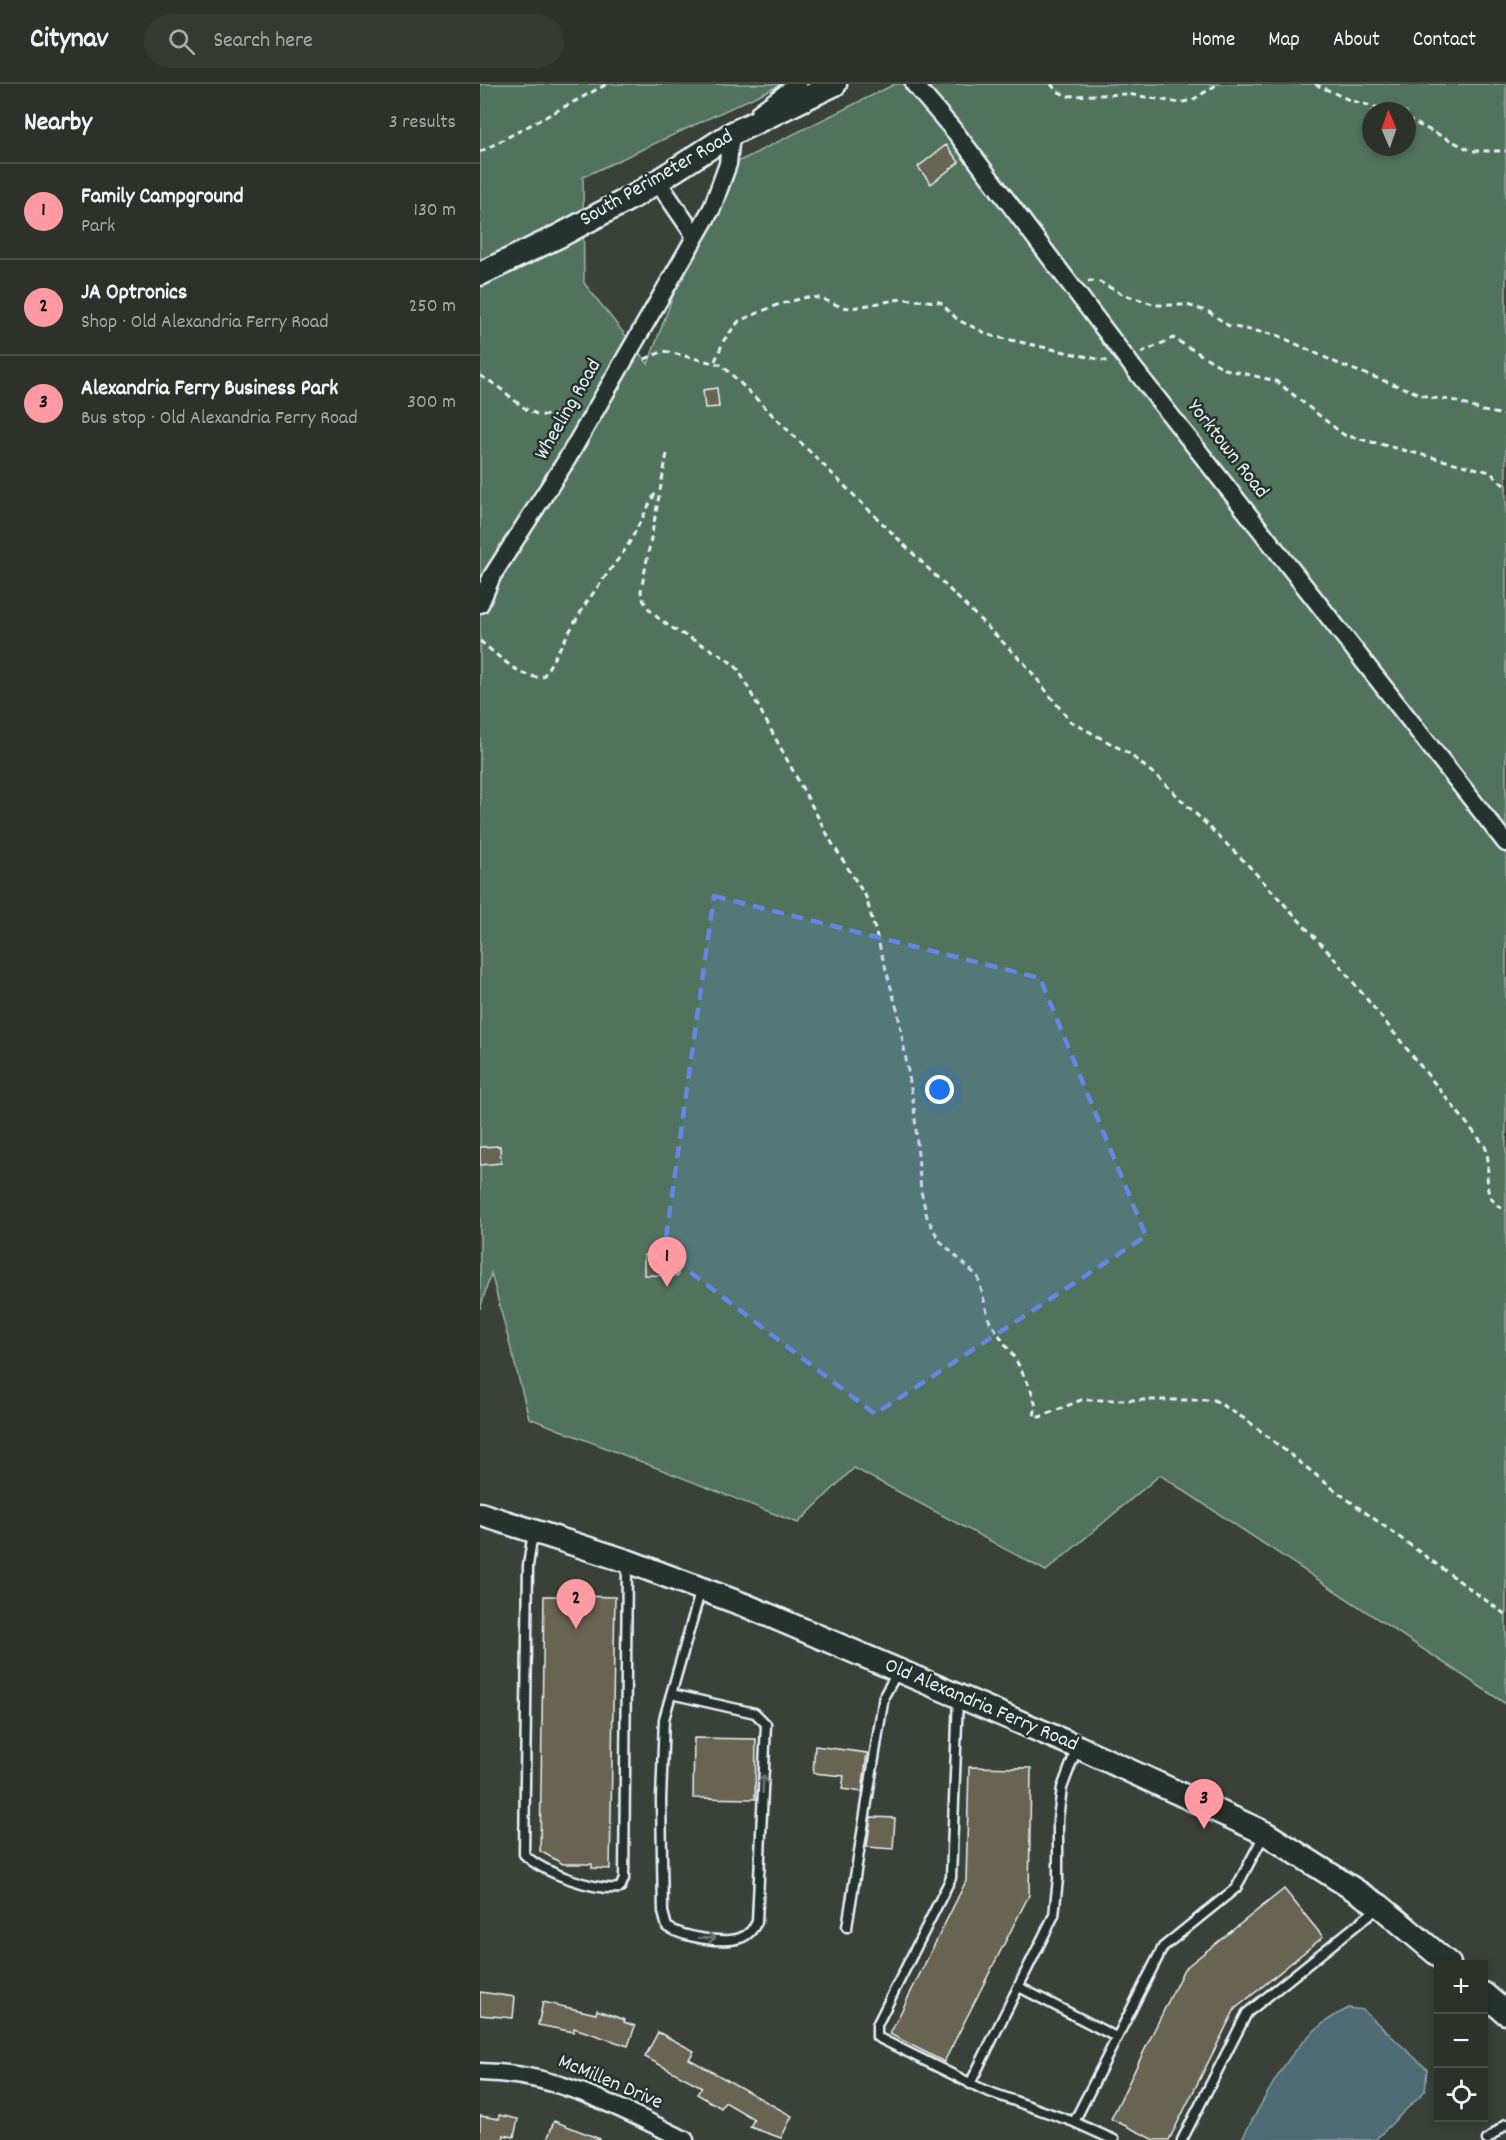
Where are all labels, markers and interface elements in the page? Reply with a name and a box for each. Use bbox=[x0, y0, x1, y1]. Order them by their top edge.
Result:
search box bbox=[144, 14, 564, 68]
text: Citynav bbox=[30, 21, 108, 61]
icon: search bbox=[165, 25, 198, 58]
text: Search here bbox=[213, 26, 313, 57]
text: Home bbox=[1191, 26, 1235, 56]
text: Map bbox=[1268, 26, 1300, 56]
text: About bbox=[1333, 26, 1380, 56]
text: Contact bbox=[1413, 26, 1476, 56]
north arrow bbox=[1362, 102, 1416, 156]
text: Nearby bbox=[24, 105, 92, 142]
text: 3 results bbox=[389, 109, 456, 137]
street label: South Perimeter Road bbox=[575, 123, 739, 235]
text: Family Campground bbox=[81, 182, 243, 213]
text: 1 bbox=[41, 197, 46, 225]
text: 130 m bbox=[414, 197, 456, 225]
text: Park bbox=[81, 213, 115, 241]
text: JA Optronics bbox=[81, 278, 187, 309]
text: 2 bbox=[39, 293, 48, 321]
text: 250 m bbox=[409, 293, 456, 321]
text: Shop · Old Alexandria Ferry Road bbox=[81, 309, 329, 337]
street label: Wheeling Road bbox=[528, 354, 610, 466]
text: Alexandria Ferry Business Park bbox=[81, 374, 338, 405]
text: 3 bbox=[39, 389, 48, 417]
text: 300 m bbox=[407, 389, 456, 417]
street label: Yorktown Road bbox=[1179, 394, 1275, 506]
text: Bus stop · Old Alexandria Ferry Road bbox=[81, 405, 358, 433]
your location bbox=[925, 1075, 954, 1104]
pin: 1 bbox=[648, 1238, 687, 1287]
pin: 2 bbox=[556, 1580, 596, 1629]
street label: Old Alexandria Ferry Road bbox=[880, 1652, 1082, 1760]
one-way arrow bbox=[758, 1774, 769, 1794]
pin: 3 bbox=[1184, 1780, 1224, 1829]
one-way arrow bbox=[697, 1932, 717, 1944]
map controls bbox=[1434, 1960, 1488, 2122]
button: + bbox=[1434, 1960, 1488, 2014]
button: − bbox=[1434, 2014, 1488, 2068]
street label: McMillen Drive bbox=[553, 2047, 667, 2119]
button: locate bbox=[1434, 2068, 1488, 2122]

